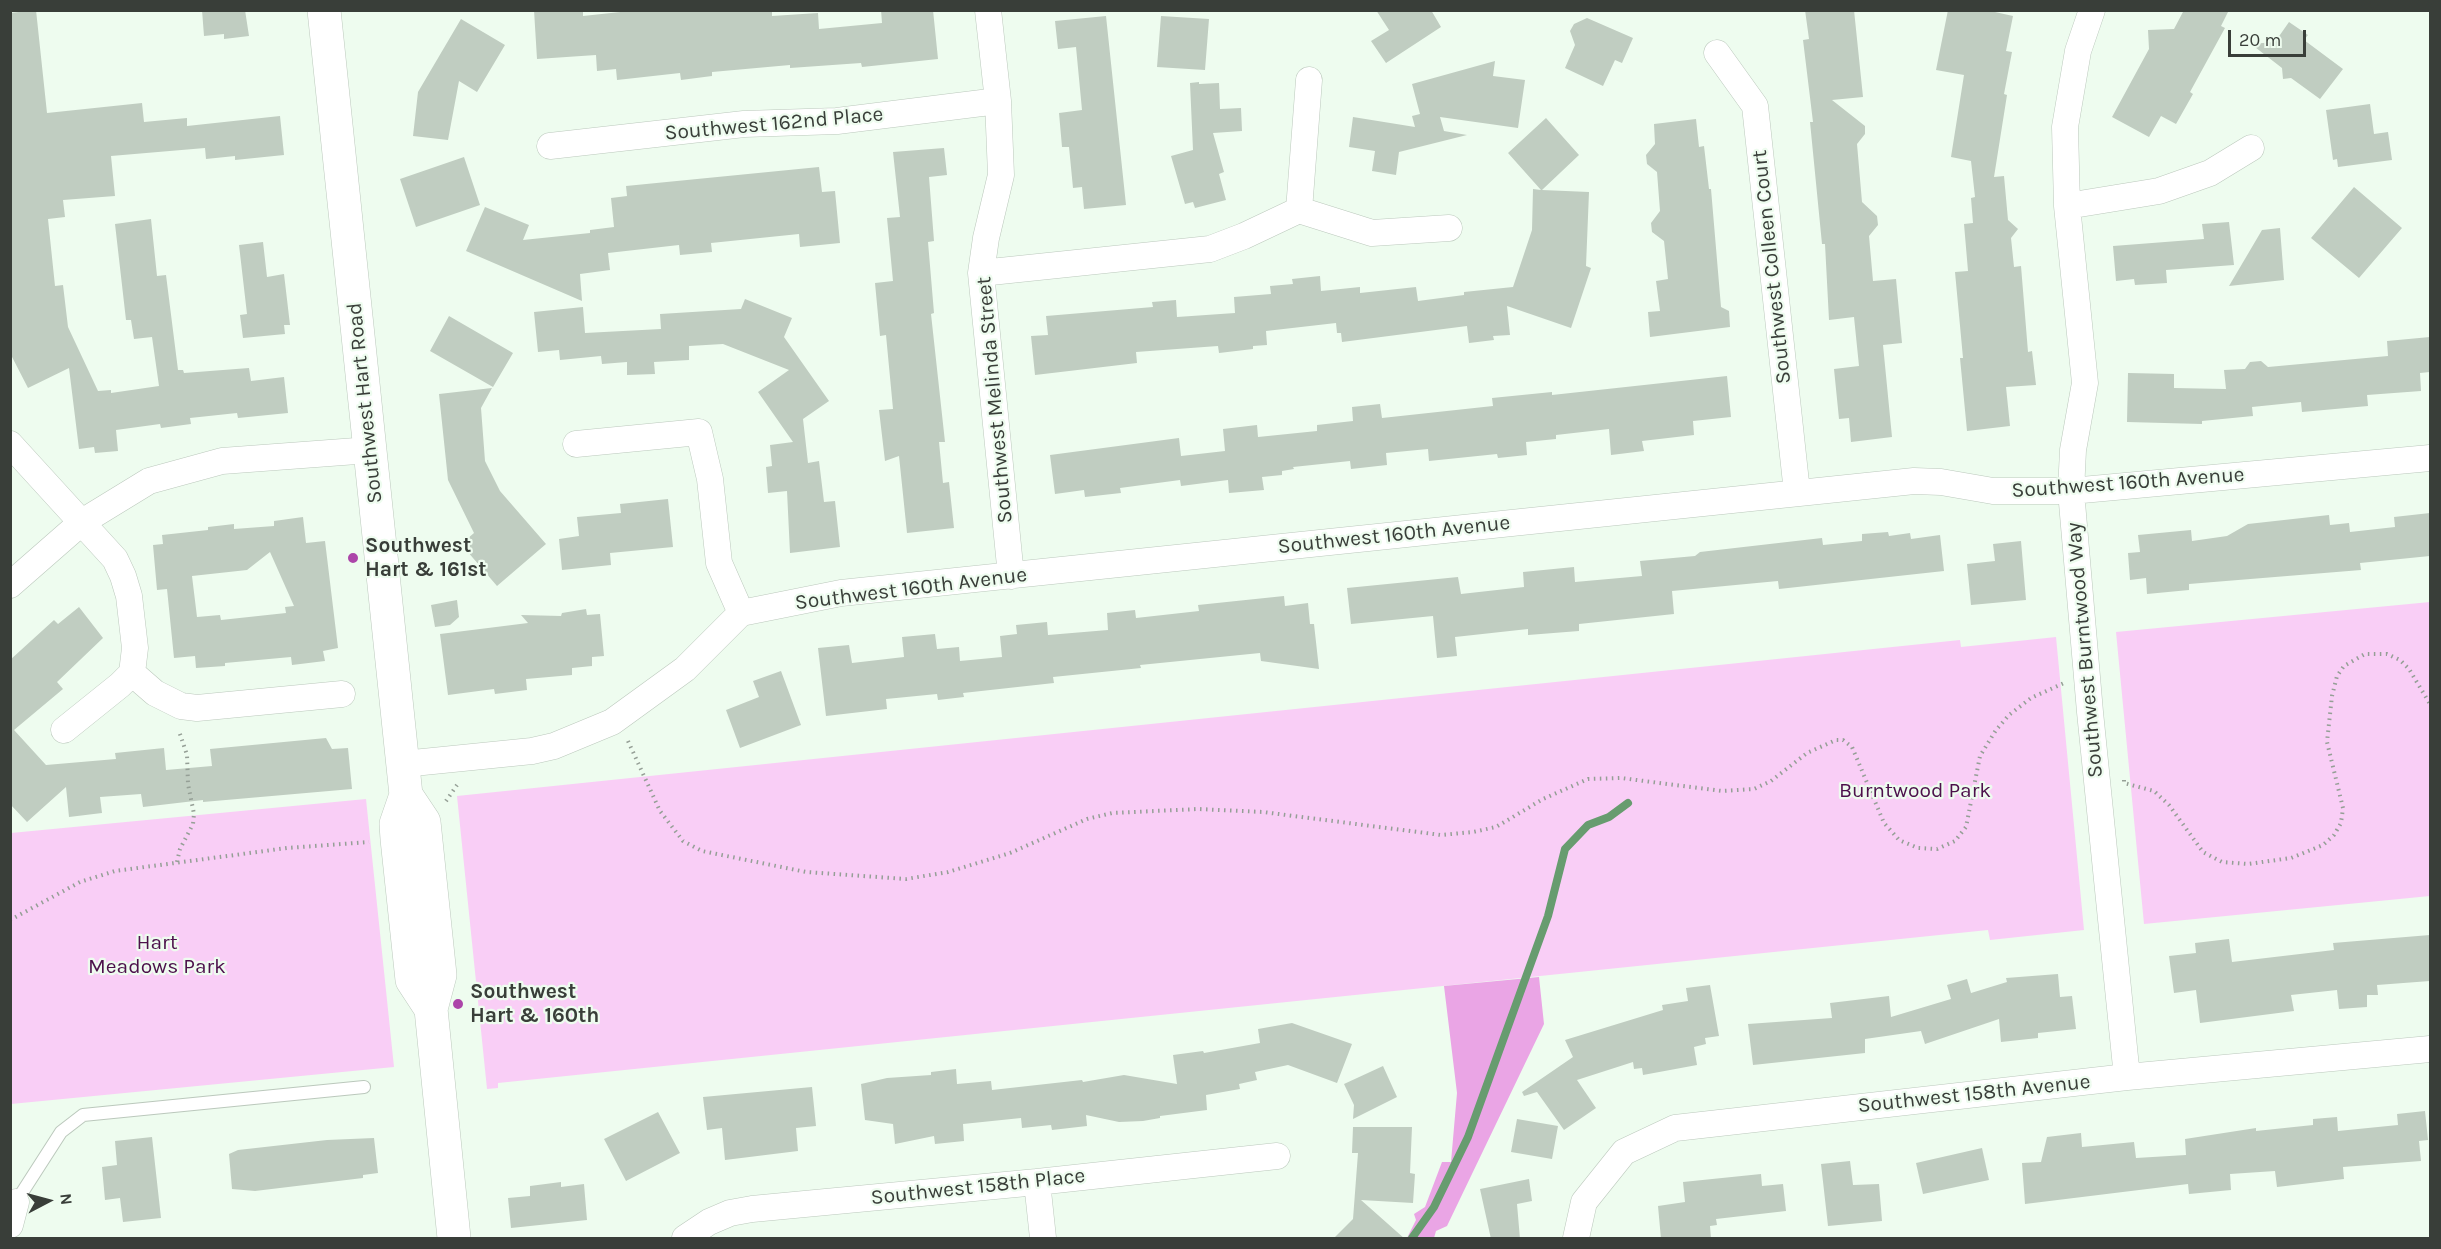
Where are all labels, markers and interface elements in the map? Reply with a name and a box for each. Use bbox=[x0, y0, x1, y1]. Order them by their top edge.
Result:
scale bar bbox=[2231, 18, 2309, 56]
text: 20 m bbox=[2239, 29, 2281, 51]
street label: Southwest 162nd Place bbox=[664, 102, 884, 146]
street label: Southwest Colleen Court bbox=[1747, 149, 1797, 385]
street label: Southwest Melinda Street bbox=[972, 276, 1018, 524]
street label: Southwest Hart Road bbox=[342, 301, 388, 505]
street label: Southwest 160th Avenue bbox=[2011, 462, 2245, 504]
street label: Southwest 160th Avenue bbox=[1277, 510, 1511, 560]
street label: Southwest Burntwood Way bbox=[2061, 521, 2109, 779]
place label: Southwest Hart & 161st bbox=[365, 533, 487, 583]
marker: Southwest Hart & 161st bbox=[346, 551, 360, 565]
street label: Southwest 160th Avenue bbox=[794, 562, 1028, 616]
park label: Burntwood Park bbox=[1839, 778, 1991, 804]
park label: Hart Meadows Park bbox=[88, 930, 226, 980]
place label: Southwest Hart & 160th bbox=[470, 979, 599, 1029]
marker: Southwest Hart & 160th bbox=[451, 997, 465, 1011]
street label: Southwest 158th Avenue bbox=[1856, 1069, 2092, 1119]
street label: Southwest 158th Place bbox=[870, 1163, 1086, 1211]
north arrow bbox=[18, 1171, 78, 1231]
text: N bbox=[56, 1192, 76, 1206]

